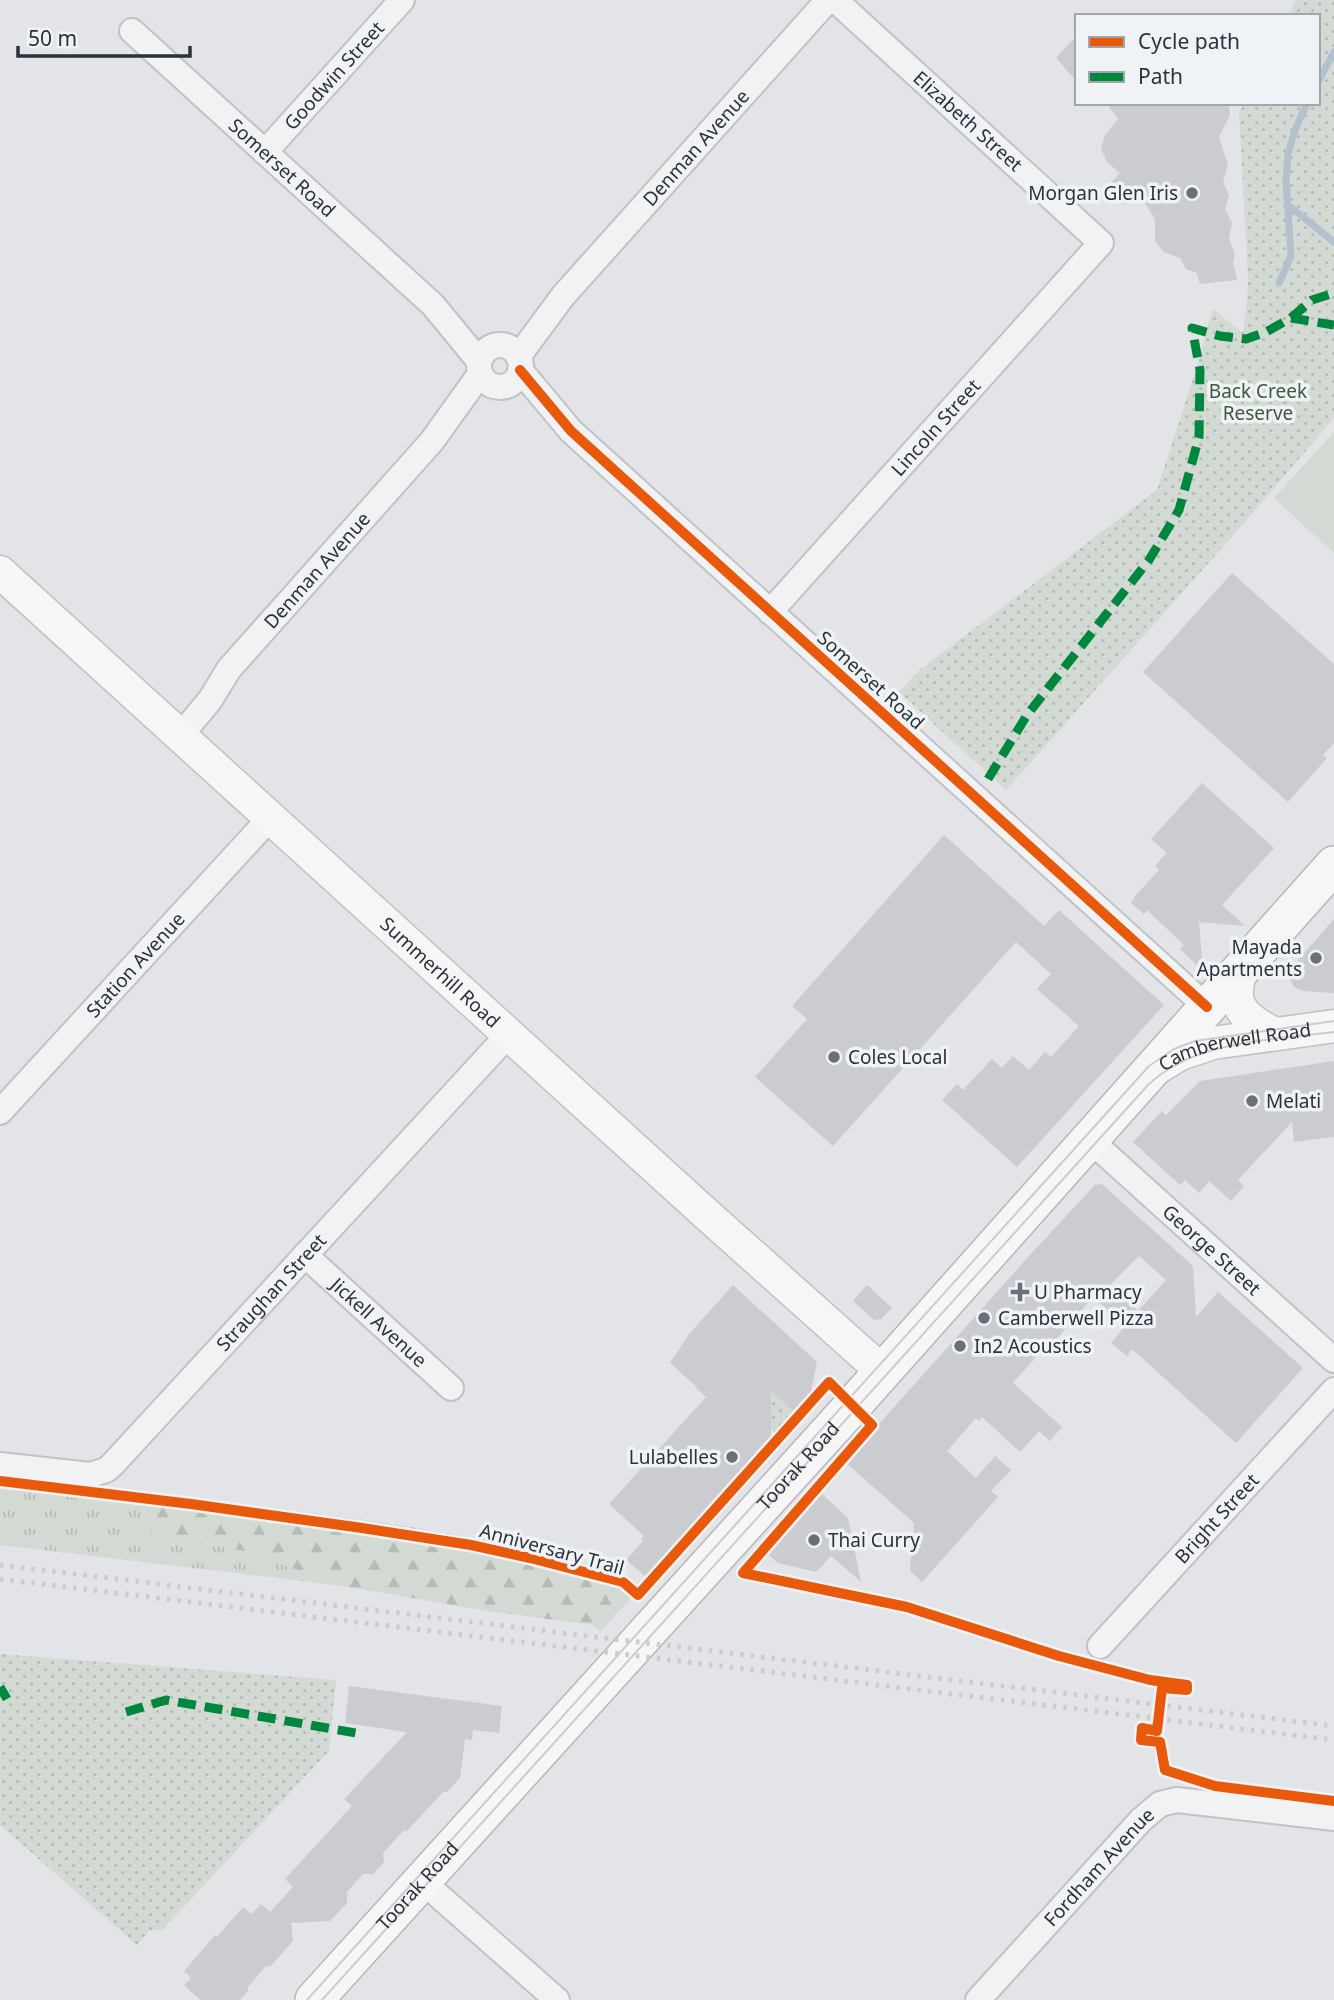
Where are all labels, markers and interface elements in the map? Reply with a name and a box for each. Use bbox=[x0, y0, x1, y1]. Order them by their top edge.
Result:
scale bar bbox=[18, 14, 189, 58]
legend bbox=[1075, 14, 1320, 105]
street label: Goodwin Street bbox=[278, 15, 390, 136]
text: 50 m bbox=[28, 24, 77, 52]
text: Cycle path bbox=[1138, 27, 1240, 55]
text: Path bbox=[1138, 62, 1183, 90]
street label: Elizabeth Street bbox=[908, 65, 1028, 177]
street label: Denman Avenue bbox=[637, 84, 755, 211]
street label: Somerset Road bbox=[223, 112, 341, 223]
place label: Morgan Glen Iris bbox=[1028, 180, 1178, 206]
marker: Morgan Glen Iris bbox=[1184, 185, 1200, 201]
street label: Lincoln Street bbox=[885, 373, 986, 481]
park label: Back Creek Reserve bbox=[1209, 378, 1307, 426]
street label: Denman Avenue bbox=[258, 506, 376, 634]
street label: Somerset Road bbox=[812, 625, 930, 735]
street label: Station Avenue bbox=[80, 906, 190, 1023]
street label: Summerhill Road bbox=[375, 911, 506, 1033]
place label: Mayada Apartments bbox=[1197, 934, 1302, 982]
marker: Mayada Apartments bbox=[1308, 950, 1324, 966]
street label: Camberwell Road bbox=[1153, 1016, 1313, 1077]
place label: Coles Local bbox=[848, 1044, 947, 1070]
marker: Coles Local bbox=[826, 1049, 842, 1065]
place label: Melati bbox=[1266, 1088, 1321, 1114]
marker: Melati bbox=[1244, 1093, 1260, 1109]
street label: George Street bbox=[1157, 1199, 1267, 1301]
street label: Straughan Street bbox=[210, 1228, 332, 1357]
street label: Jickell Avenue bbox=[324, 1270, 433, 1373]
place label: U Pharmacy bbox=[1034, 1279, 1142, 1305]
marker: U Pharmacy bbox=[1012, 1284, 1028, 1300]
place label: Camberwell Pizza bbox=[998, 1305, 1154, 1331]
marker: Camberwell Pizza bbox=[976, 1310, 992, 1326]
place label: In2 Acoustics bbox=[974, 1333, 1092, 1359]
marker: In2 Acoustics bbox=[952, 1338, 968, 1354]
street label: Toorak Road bbox=[751, 1416, 845, 1516]
place label: Lulabelles bbox=[629, 1444, 718, 1470]
marker: Lulabelles bbox=[724, 1449, 740, 1465]
street label: Bright Street bbox=[1169, 1468, 1265, 1569]
street label: Anniversary Trail bbox=[477, 1517, 627, 1581]
place label: Thai Curry bbox=[828, 1527, 920, 1553]
marker: Thai Curry bbox=[806, 1532, 822, 1548]
street label: Fordham Avenue bbox=[1038, 1801, 1160, 1932]
street label: Toorak Road bbox=[370, 1836, 464, 1936]

